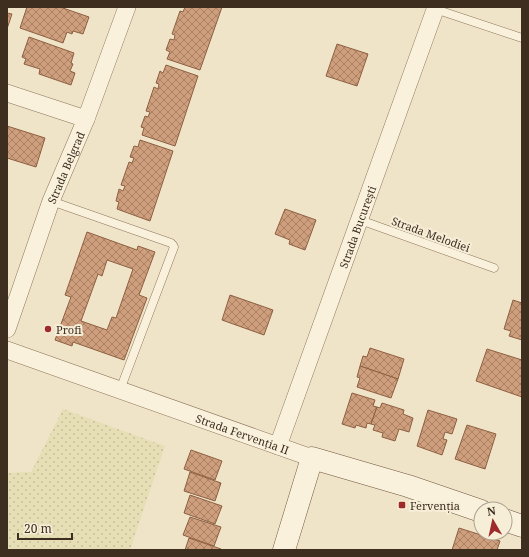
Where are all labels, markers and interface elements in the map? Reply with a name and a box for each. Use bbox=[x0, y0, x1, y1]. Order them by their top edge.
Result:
street label: Strada Belgrad bbox=[43, 129, 88, 206]
street label: Strada București bbox=[335, 183, 379, 270]
street label: Strada Melodiei bbox=[390, 213, 473, 255]
place label: Profi bbox=[56, 322, 82, 337]
marker: Profi bbox=[43, 324, 53, 334]
street label: Strada Fervenția II bbox=[194, 410, 291, 457]
place label: Fervenția bbox=[410, 498, 460, 513]
marker: Fervenția bbox=[397, 500, 407, 510]
north arrow bbox=[473, 501, 513, 541]
text: N bbox=[486, 502, 497, 519]
scale bar bbox=[18, 515, 72, 541]
text: 20 m bbox=[24, 520, 52, 537]

